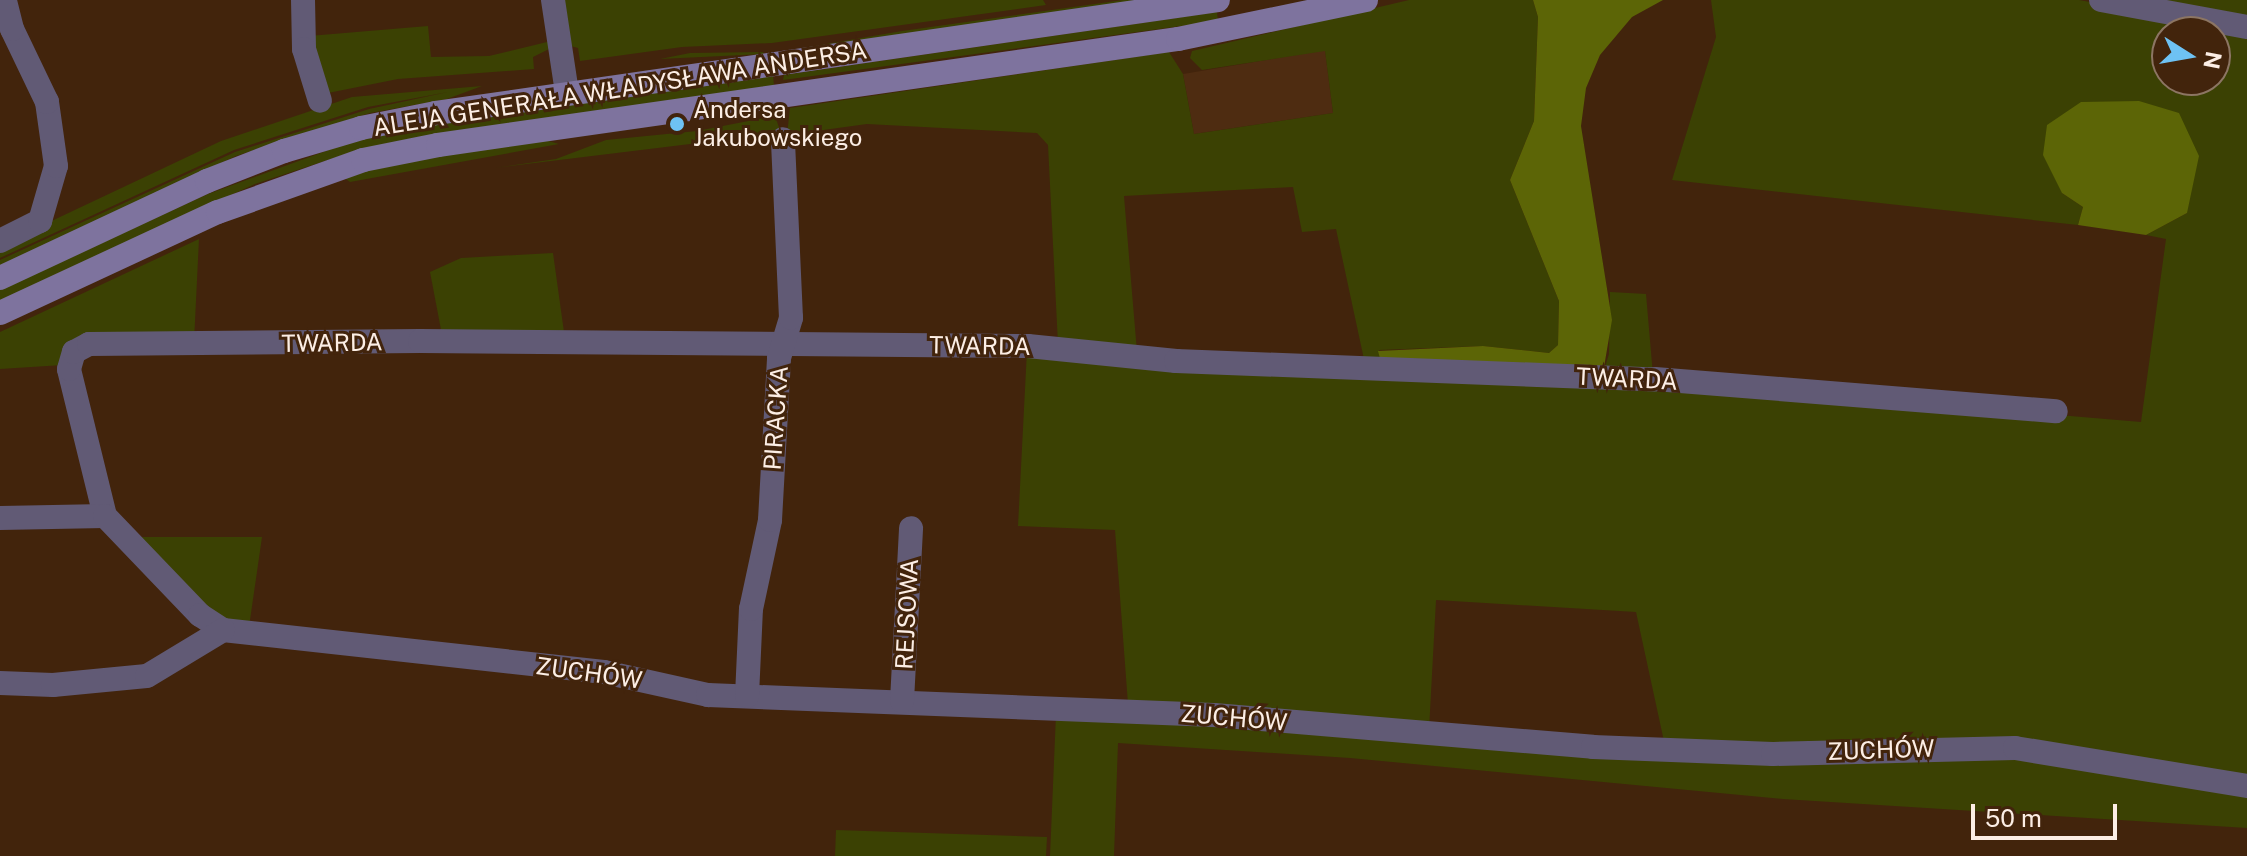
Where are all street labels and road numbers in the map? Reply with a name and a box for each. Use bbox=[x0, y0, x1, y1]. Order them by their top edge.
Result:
street label: ALEJA GENERAŁA WŁADYSŁAWA ANDERSA bbox=[371, 36, 869, 142]
street label: TWARDA bbox=[281, 328, 383, 358]
street label: TWARDA bbox=[929, 331, 1031, 361]
street label: TWARDA bbox=[1576, 362, 1678, 396]
street label: PIRACKA bbox=[758, 365, 794, 471]
street label: REJSOWA bbox=[890, 558, 924, 670]
street label: ZUCHÓW bbox=[534, 651, 644, 695]
street label: ZUCHÓW bbox=[1179, 699, 1289, 737]
street label: ZUCHÓW bbox=[1827, 734, 1935, 766]

